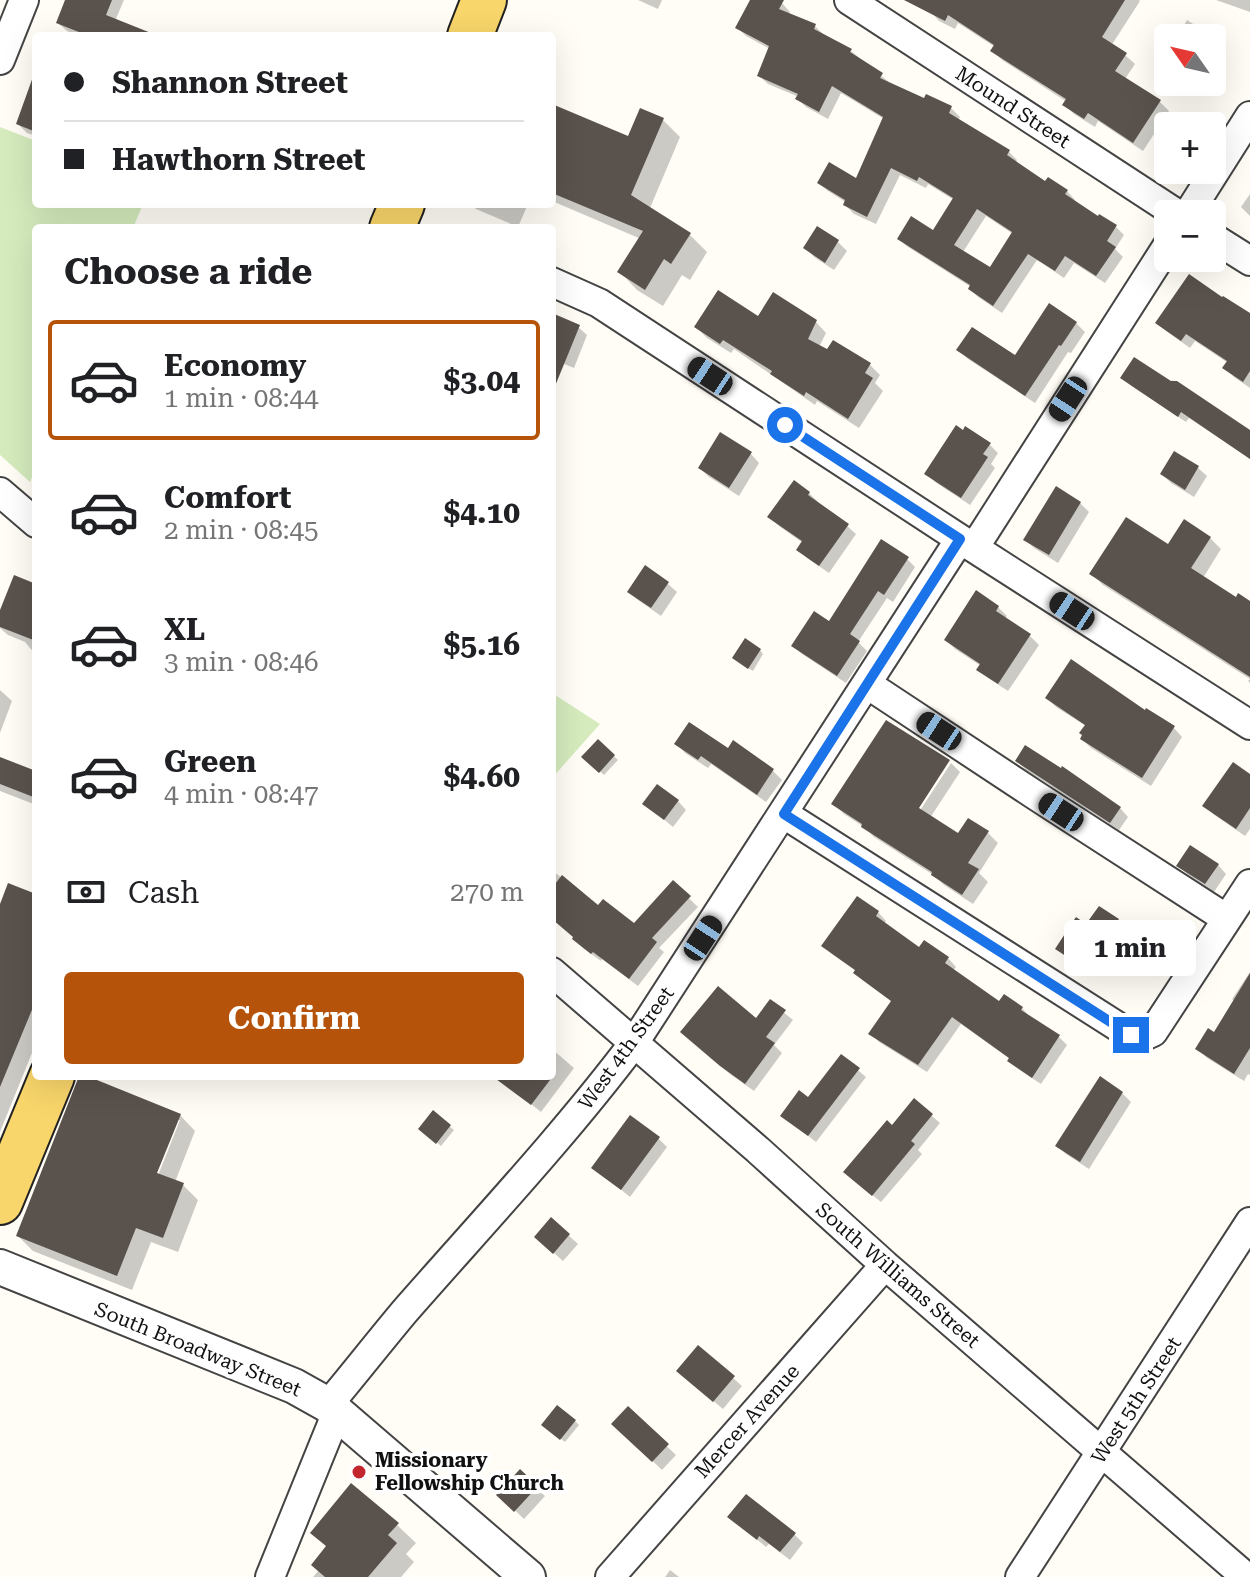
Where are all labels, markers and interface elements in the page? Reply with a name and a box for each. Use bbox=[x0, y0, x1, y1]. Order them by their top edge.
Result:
north arrow bbox=[1154, 24, 1226, 96]
map controls bbox=[1154, 24, 1226, 272]
street label: Mound Street bbox=[951, 61, 1075, 153]
text: Shannon Street bbox=[112, 65, 348, 100]
button: + bbox=[1154, 112, 1226, 184]
text: Hawthorn Street bbox=[112, 142, 366, 177]
button: − bbox=[1154, 200, 1226, 272]
text: Choose a ride bbox=[64, 251, 312, 293]
icon: car bbox=[68, 344, 140, 416]
text: Economy bbox=[164, 348, 306, 383]
car bbox=[683, 353, 737, 399]
text: $3.04 bbox=[443, 363, 520, 398]
car bbox=[1045, 372, 1091, 426]
text: 1 min · 08:44 bbox=[164, 383, 319, 413]
route start bbox=[767, 407, 803, 443]
icon: car bbox=[68, 476, 140, 548]
text: Comfort bbox=[164, 480, 291, 515]
text: $4.10 bbox=[443, 495, 520, 530]
text: 2 min · 08:45 bbox=[164, 515, 319, 545]
car bbox=[1045, 588, 1099, 634]
icon: car bbox=[68, 608, 140, 680]
text: XL bbox=[164, 612, 205, 647]
text: $5.16 bbox=[443, 627, 520, 662]
text: 3 min · 08:46 bbox=[164, 647, 319, 677]
car bbox=[912, 708, 966, 754]
icon: car bbox=[68, 740, 140, 812]
text: Green bbox=[164, 744, 256, 779]
text: $4.60 bbox=[443, 759, 520, 794]
text: 4 min · 08:47 bbox=[164, 779, 319, 809]
car bbox=[1034, 789, 1088, 835]
icon: cash bbox=[64, 870, 108, 914]
text: Cash bbox=[128, 875, 199, 910]
text: 270 m bbox=[450, 877, 524, 907]
car bbox=[680, 911, 726, 965]
callout: 1 min bbox=[1065, 919, 1197, 975]
text: 1 min bbox=[1094, 933, 1166, 963]
button: Confirm bbox=[64, 972, 524, 1064]
street label: West 4th Street bbox=[573, 981, 679, 1114]
route end bbox=[1113, 1017, 1149, 1053]
street label: South Williams Street bbox=[811, 1197, 985, 1353]
street label: South Broadway Street bbox=[91, 1297, 305, 1402]
street label: West 5th Street bbox=[1086, 1332, 1186, 1468]
street label: Mercer Avenue bbox=[690, 1359, 804, 1483]
place label: Missionary Fellowship Church bbox=[375, 1448, 565, 1495]
marker: Missionary Fellowship Church bbox=[350, 1463, 368, 1481]

